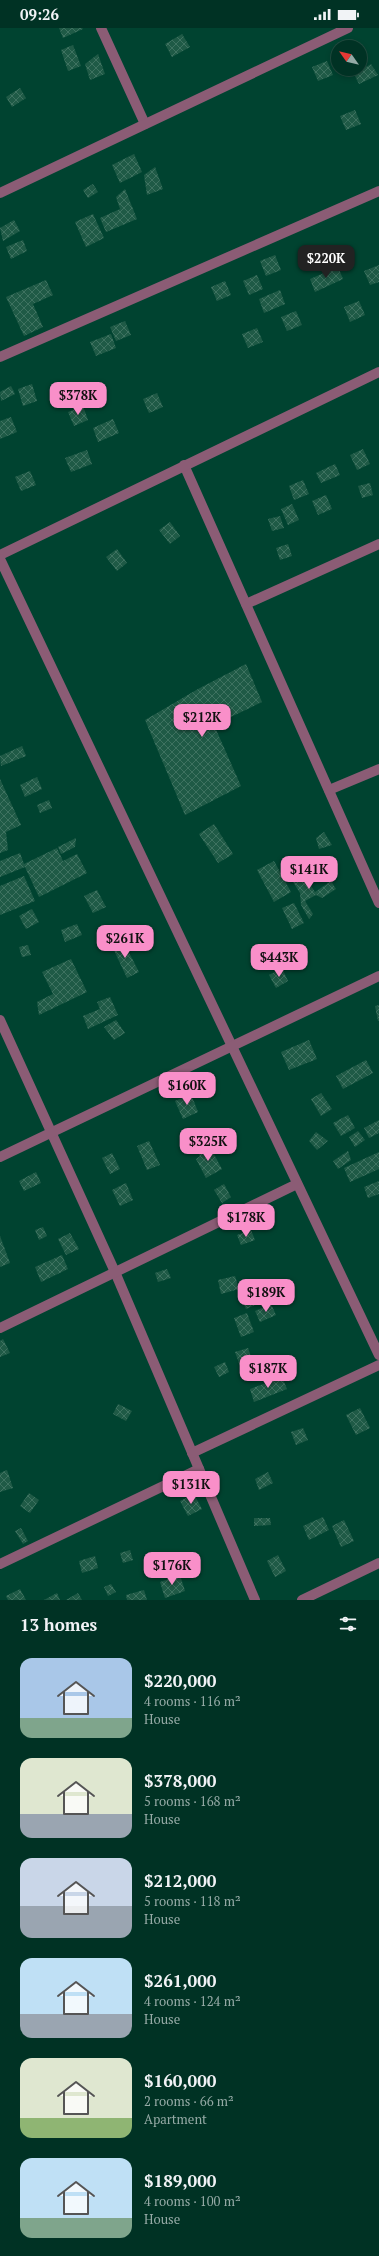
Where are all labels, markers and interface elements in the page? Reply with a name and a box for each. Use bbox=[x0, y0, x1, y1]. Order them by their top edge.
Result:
text: 09:26 bbox=[20, 4, 59, 24]
north arrow bbox=[331, 40, 367, 76]
map controls bbox=[331, 40, 367, 76]
pin: $220K bbox=[298, 245, 354, 279]
text: $220K bbox=[307, 249, 345, 267]
pin: $378K bbox=[50, 382, 106, 416]
text: $378K bbox=[59, 386, 97, 404]
pin: $212K bbox=[174, 704, 230, 738]
text: $212K bbox=[183, 708, 221, 726]
pin: $141K bbox=[281, 856, 337, 890]
text: $141K bbox=[290, 860, 328, 878]
pin: $261K bbox=[97, 925, 153, 959]
text: $261K bbox=[106, 929, 144, 947]
pin: $443K bbox=[251, 944, 307, 978]
text: $443K bbox=[260, 948, 298, 966]
pin: $160K bbox=[159, 1072, 215, 1106]
text: $160K bbox=[168, 1076, 206, 1094]
pin: $325K bbox=[180, 1128, 236, 1162]
text: $325K bbox=[189, 1132, 227, 1150]
pin: $178K bbox=[218, 1204, 274, 1238]
text: $178K bbox=[227, 1208, 265, 1226]
pin: $189K bbox=[238, 1279, 294, 1313]
text: $189K bbox=[247, 1283, 285, 1301]
pin: $187K bbox=[240, 1355, 296, 1389]
text: $187K bbox=[249, 1359, 287, 1377]
pin: $131K bbox=[163, 1471, 219, 1505]
text: $131K bbox=[172, 1475, 210, 1493]
pin: $176K bbox=[144, 1552, 200, 1586]
text: $176K bbox=[153, 1556, 191, 1574]
text: 13 homes bbox=[20, 1613, 97, 1636]
icon: filters bbox=[337, 1613, 359, 1635]
text: $220,000 bbox=[144, 1669, 216, 1692]
icon: home bbox=[52, 1674, 100, 1722]
text: 4 rooms · 116 m² bbox=[144, 1692, 241, 1710]
text: House bbox=[144, 1710, 180, 1728]
text: $378,000 bbox=[144, 1769, 216, 1792]
icon: home bbox=[52, 1774, 100, 1822]
text: 5 rooms · 168 m² bbox=[144, 1792, 241, 1810]
text: House bbox=[144, 1810, 180, 1828]
text: $212,000 bbox=[144, 1869, 216, 1892]
icon: home bbox=[52, 1874, 100, 1922]
text: 5 rooms · 118 m² bbox=[144, 1892, 241, 1910]
text: House bbox=[144, 1910, 180, 1928]
text: $261,000 bbox=[144, 1969, 216, 1992]
icon: home bbox=[52, 1974, 100, 2022]
text: 4 rooms · 124 m² bbox=[144, 1992, 241, 2010]
text: House bbox=[144, 2010, 180, 2028]
text: $160,000 bbox=[144, 2069, 216, 2092]
icon: home bbox=[52, 2074, 100, 2122]
text: 2 rooms · 66 m² bbox=[144, 2092, 234, 2110]
text: Apartment bbox=[144, 2110, 207, 2128]
text: $189,000 bbox=[144, 2169, 216, 2192]
icon: home bbox=[52, 2174, 100, 2222]
text: 4 rooms · 100 m² bbox=[144, 2192, 241, 2210]
text: House bbox=[144, 2210, 180, 2228]

